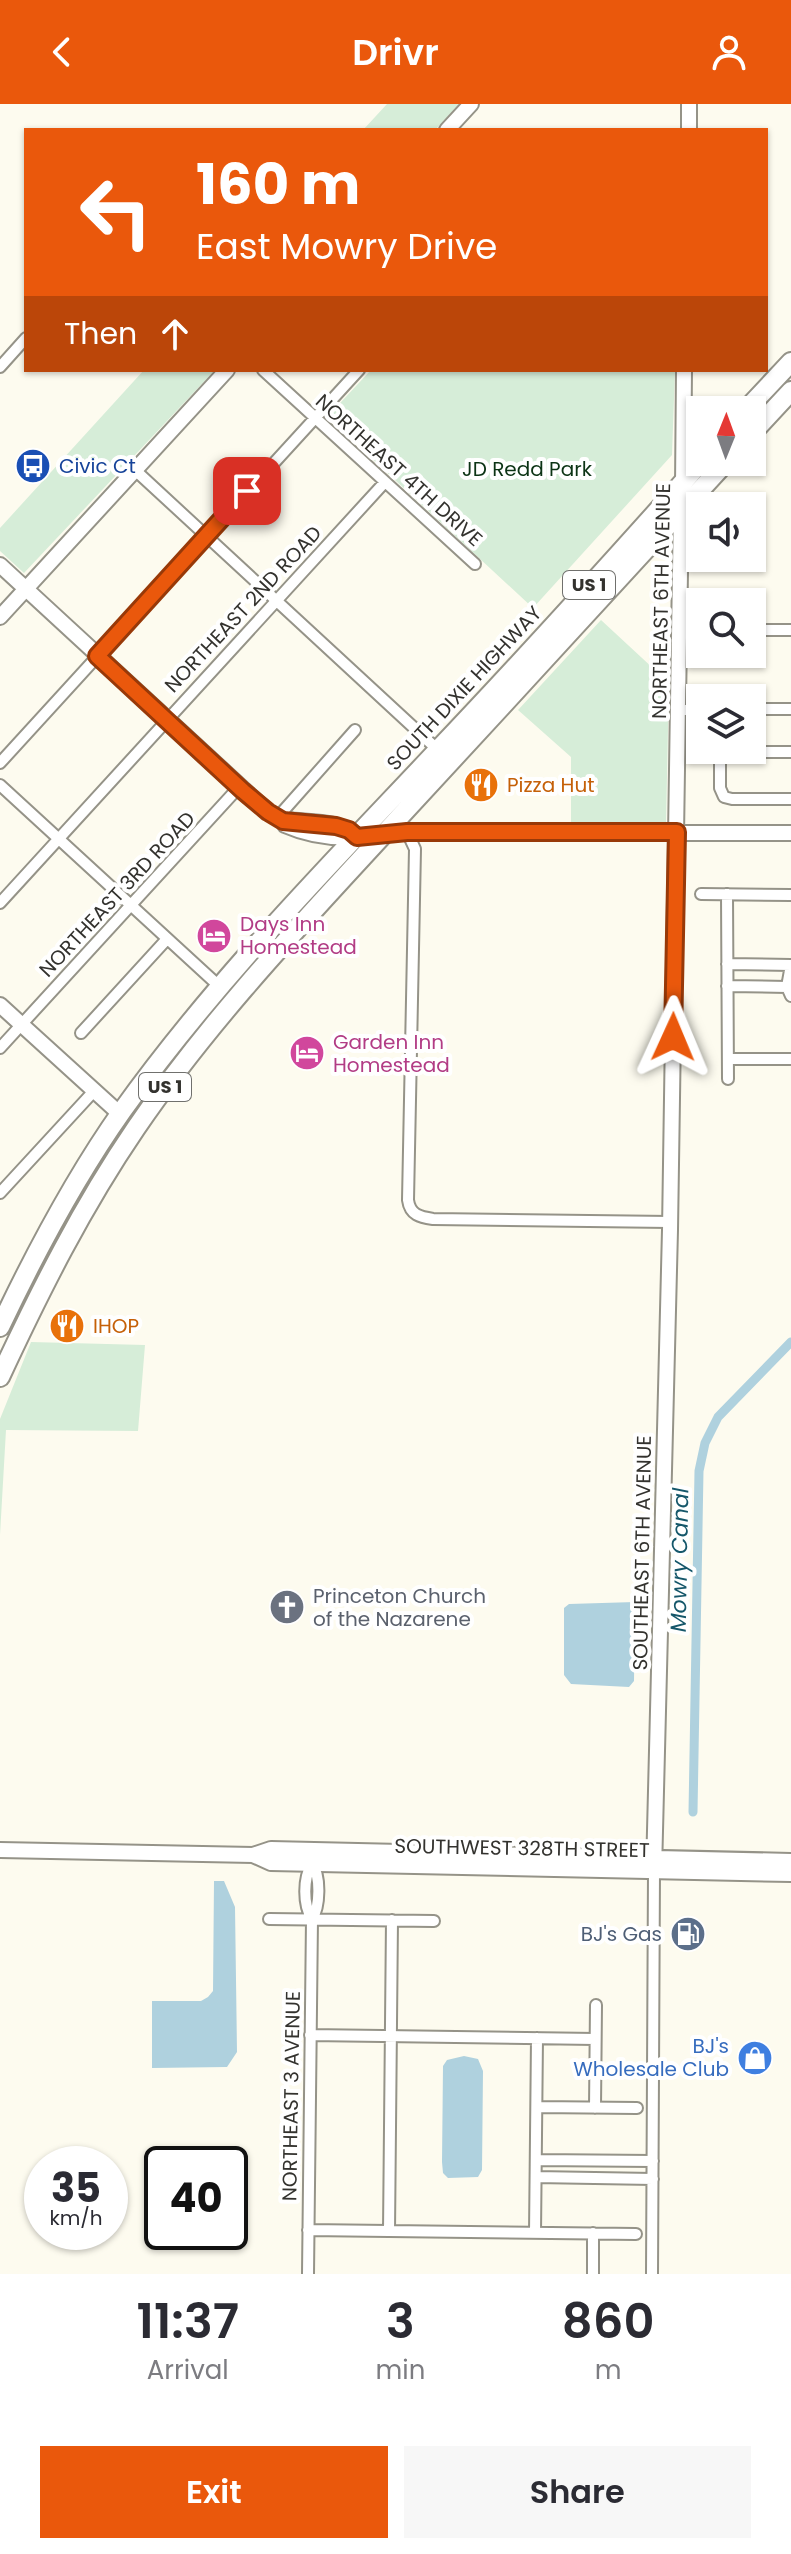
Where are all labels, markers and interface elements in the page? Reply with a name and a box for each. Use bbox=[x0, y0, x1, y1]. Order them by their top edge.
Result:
text: Drivr bbox=[352, 27, 439, 78]
icon: back bbox=[40, 30, 84, 74]
icon: person bbox=[707, 30, 751, 74]
text: 160 m bbox=[196, 145, 360, 224]
icon: left bbox=[64, 160, 168, 264]
text: East Mowry Drive bbox=[196, 221, 497, 272]
text: Then bbox=[64, 312, 137, 355]
icon: ahead bbox=[153, 312, 197, 356]
street label: NORTHEAST 4TH DRIVE bbox=[309, 387, 489, 553]
north arrow bbox=[686, 396, 766, 476]
map controls bbox=[686, 396, 766, 764]
bus stop icon: Civic Ct bbox=[14, 447, 52, 485]
place label: Civic Ct bbox=[59, 452, 136, 480]
park label: JD Redd Park bbox=[462, 455, 593, 483]
pin bbox=[213, 457, 281, 525]
icon: arrive bbox=[225, 469, 269, 513]
street label: NORTHEAST 6TH AVENUE bbox=[645, 483, 677, 719]
button: sound bbox=[686, 492, 766, 572]
street label: NORTHEAST 2ND ROAD bbox=[158, 519, 328, 699]
road number: US 1 bbox=[563, 571, 615, 599]
button: search bbox=[686, 588, 766, 668]
street label: SOUTH DIXIE HIGHWAY bbox=[380, 599, 548, 776]
button: layers bbox=[686, 684, 766, 764]
restaurant icon: Pizza Hut bbox=[462, 766, 500, 804]
place label: Pizza Hut bbox=[507, 771, 594, 799]
street label: NORTHEAST 3RD ROAD bbox=[33, 805, 201, 983]
place label: Days Inn Homestead bbox=[240, 910, 357, 961]
hotel icon: Days Inn Homestead bbox=[195, 917, 233, 955]
position arrow bbox=[631, 995, 715, 1079]
place label: Garden Inn Homestead bbox=[333, 1028, 450, 1079]
hotel icon: Garden Inn Homestead bbox=[288, 1034, 326, 1072]
road number: US 1 bbox=[139, 1073, 191, 1101]
restaurant icon: IHOP bbox=[48, 1307, 86, 1345]
place label: IHOP bbox=[93, 1312, 139, 1340]
street label: SOUTHEAST 6TH AVENUE bbox=[626, 1435, 658, 1671]
water label: Mowry Canal bbox=[663, 1487, 696, 1632]
place label: Princeton Church of the Nazarene bbox=[313, 1582, 486, 1633]
church icon: Princeton Church of the Nazarene bbox=[268, 1588, 306, 1626]
street label: SOUTHWEST 328TH STREET bbox=[394, 1832, 650, 1864]
fuel station icon: BJ's Gas bbox=[669, 1915, 707, 1953]
place label: BJ's Gas bbox=[581, 1920, 662, 1948]
street label: NORTHEAST 3 AVENUE bbox=[275, 1991, 307, 2201]
place label: BJ's Wholesale Club bbox=[573, 2032, 729, 2083]
shop icon: BJ's Wholesale Club bbox=[736, 2039, 774, 2077]
speed limit sign: 40 bbox=[144, 2146, 248, 2250]
text: 35 bbox=[51, 2160, 101, 2216]
text: km/h bbox=[49, 2204, 103, 2232]
text: 11:37 bbox=[137, 2288, 239, 2355]
text: 3 bbox=[386, 2288, 415, 2355]
text: 860 bbox=[562, 2288, 654, 2355]
text: Arrival bbox=[147, 2352, 229, 2388]
text: min bbox=[376, 2352, 425, 2388]
text: m bbox=[595, 2352, 622, 2388]
button: Exit bbox=[40, 2446, 388, 2538]
button: Share bbox=[404, 2446, 751, 2538]

